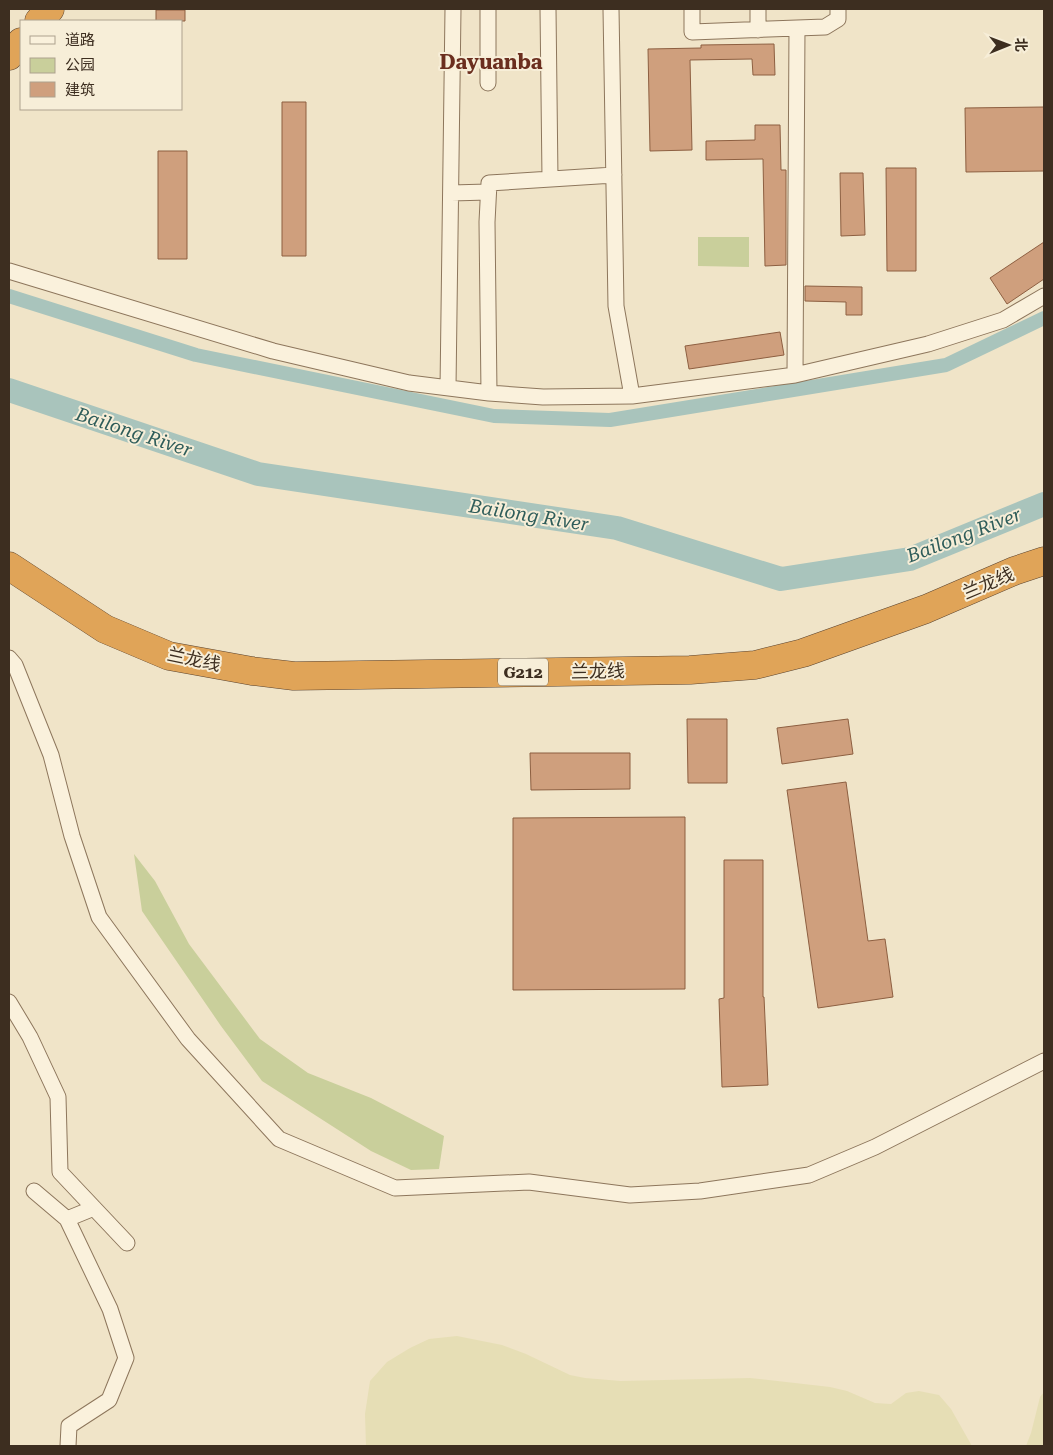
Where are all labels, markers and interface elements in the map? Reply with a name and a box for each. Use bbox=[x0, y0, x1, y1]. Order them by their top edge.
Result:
legend bbox=[20, 20, 182, 110]
north arrow bbox=[983, 20, 1033, 70]
text: 道路 bbox=[65, 31, 95, 49]
text: 北 bbox=[1013, 38, 1029, 52]
district label: Dayuanba bbox=[440, 50, 543, 74]
text: 公园 bbox=[65, 56, 95, 74]
text: 建筑 bbox=[65, 81, 95, 99]
water label: Bailong River bbox=[72, 402, 195, 462]
water label: Bailong River bbox=[466, 494, 591, 536]
water label: Bailong River bbox=[902, 503, 1025, 568]
street label: 兰龙线 bbox=[959, 563, 1017, 603]
street label: 兰龙线 bbox=[165, 643, 223, 675]
road number: G212 bbox=[498, 659, 548, 686]
street label: 兰龙线 bbox=[571, 660, 625, 682]

